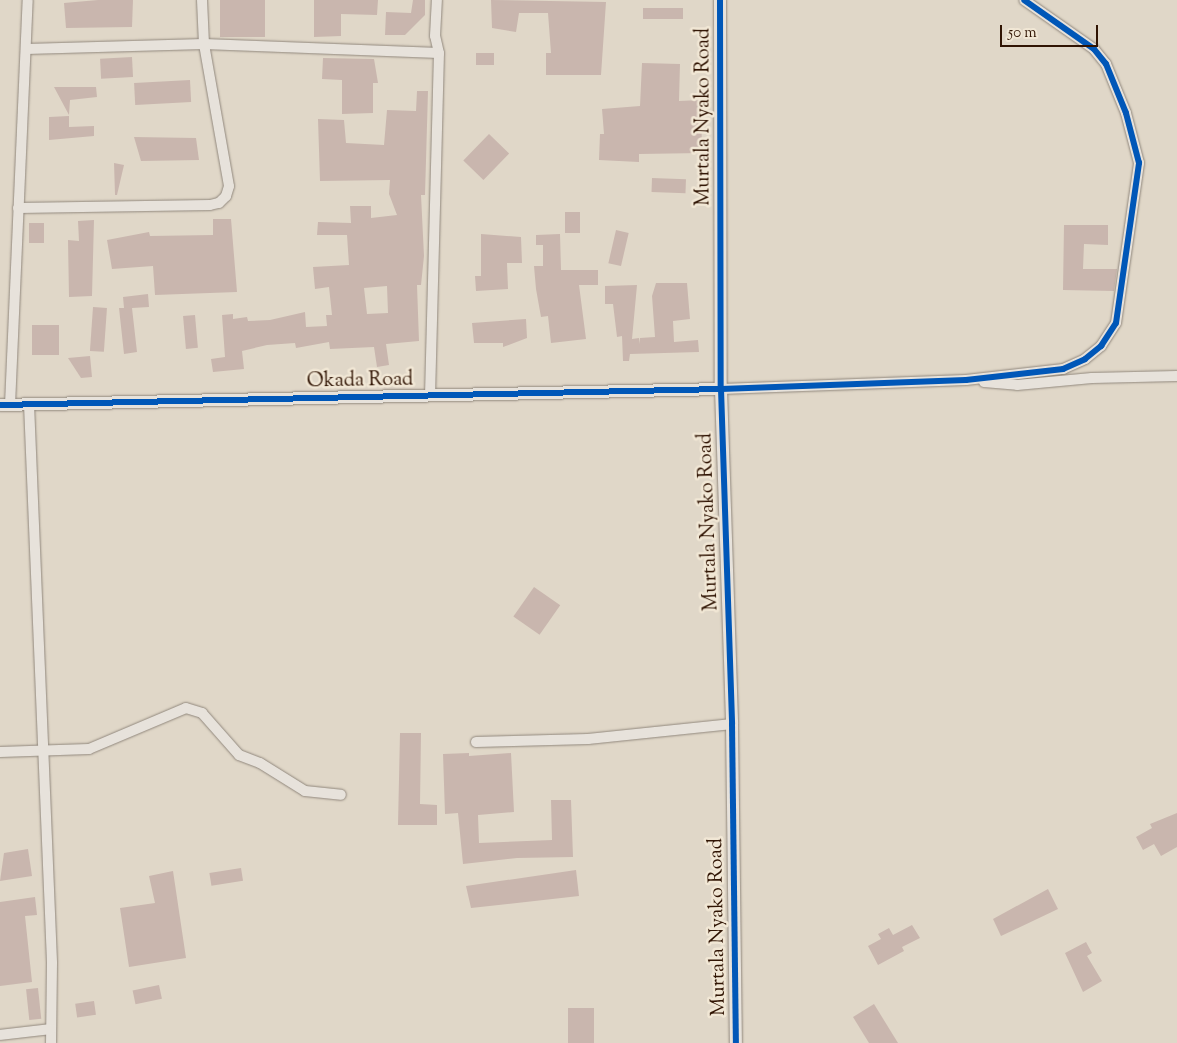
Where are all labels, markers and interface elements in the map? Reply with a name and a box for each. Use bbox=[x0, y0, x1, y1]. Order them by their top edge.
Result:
scale bar bbox=[1002, 15, 1100, 47]
text: 50 m bbox=[1008, 23, 1037, 44]
street label: Murtala Nyako Road bbox=[692, 28, 716, 206]
street label: Okada Road bbox=[306, 368, 414, 394]
street label: Murtala Nyako Road bbox=[694, 433, 724, 611]
street label: Murtala Nyako Road bbox=[704, 838, 732, 1016]

